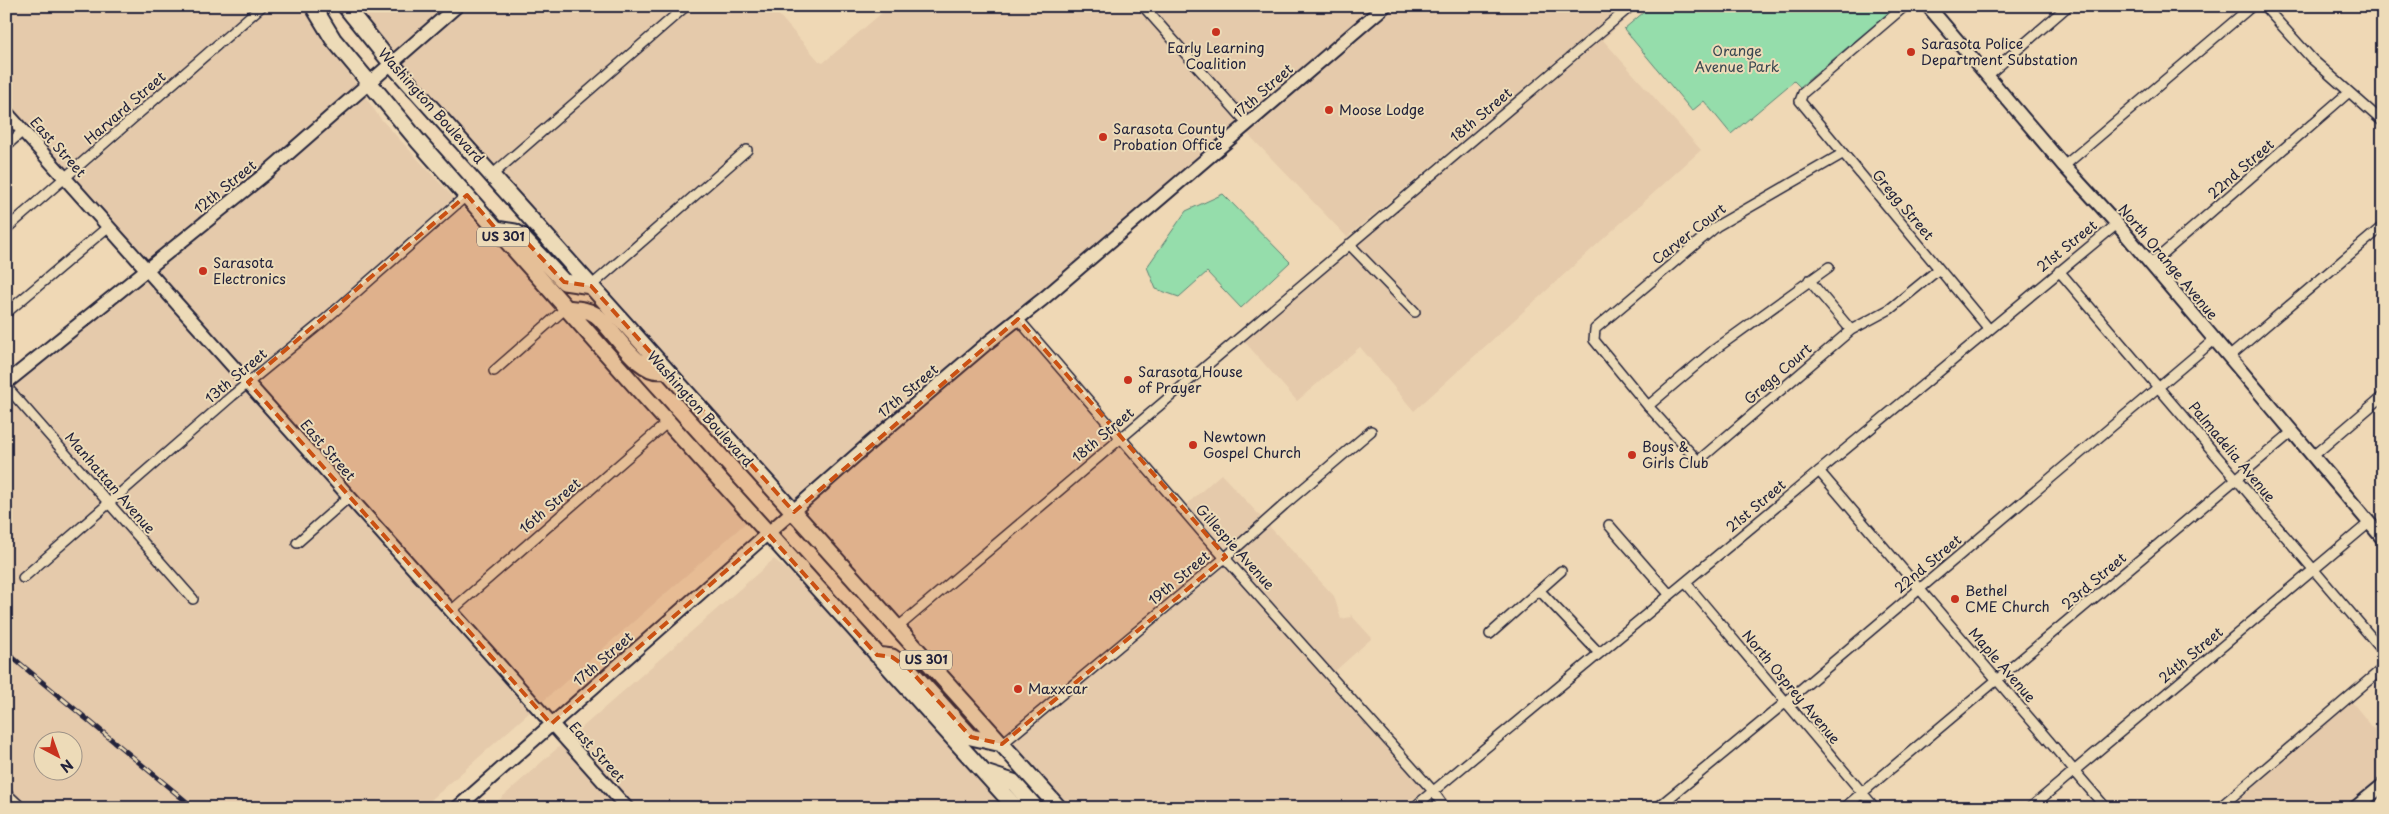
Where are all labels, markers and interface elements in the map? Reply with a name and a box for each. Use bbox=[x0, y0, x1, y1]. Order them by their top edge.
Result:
marker: Early Learning Coalition bbox=[1210, 26, 1222, 38]
place label: Sarasota Police Department Substation bbox=[1921, 33, 2078, 70]
place label: Early Learning Coalition bbox=[1167, 37, 1265, 74]
park label: Orange Avenue Park bbox=[1695, 40, 1780, 77]
street label: Washington Boulevard bbox=[373, 43, 490, 169]
marker: Sarasota Police Department Substation bbox=[1905, 46, 1917, 58]
street label: 17th Street bbox=[1228, 58, 1298, 123]
street label: Harvard Street bbox=[79, 66, 170, 149]
street label: 18th Street bbox=[1445, 82, 1516, 147]
place label: Moose Lodge bbox=[1339, 99, 1424, 120]
marker: Moose Lodge bbox=[1323, 104, 1335, 116]
street label: East Street bbox=[25, 112, 92, 182]
place label: Sarasota County Probation Office bbox=[1113, 118, 1225, 155]
marker: Sarasota County Probation Office bbox=[1097, 131, 1109, 143]
street label: 22nd Street bbox=[2203, 134, 2279, 203]
street label: 12th Street bbox=[189, 155, 261, 218]
street label: Gregg Street bbox=[1868, 165, 1939, 245]
street label: Carver Court bbox=[1647, 198, 1730, 269]
street label: North Orange Avenue bbox=[2114, 199, 2223, 324]
street label: 21st Street bbox=[2032, 215, 2102, 277]
road number: US 301 bbox=[477, 228, 529, 246]
place label: Sarasota Electronics bbox=[213, 252, 286, 289]
marker: Sarasota Electronics bbox=[197, 265, 209, 277]
street label: Gregg Court bbox=[1739, 338, 1816, 409]
street label: 13th Street bbox=[200, 343, 272, 408]
street label: Washington Boulevard bbox=[642, 346, 759, 472]
street label: 17th Street bbox=[873, 359, 943, 422]
place label: Sarasota House of Prayer bbox=[1138, 361, 1243, 398]
marker: Sarasota House of Prayer bbox=[1122, 374, 1134, 386]
street label: Palmadelia Avenue bbox=[2184, 397, 2281, 507]
street label: 18th Street bbox=[1067, 402, 1138, 467]
street label: East Street bbox=[296, 414, 361, 485]
place label: Newtown Gospel Church bbox=[1203, 426, 1301, 463]
street label: Manhattan Avenue bbox=[60, 427, 161, 538]
place label: Boys & Girls Club bbox=[1642, 436, 1709, 473]
marker: Newtown Gospel Church bbox=[1187, 439, 1199, 451]
marker: Boys & Girls Club bbox=[1626, 449, 1638, 461]
street label: 16th Street bbox=[514, 473, 585, 538]
street label: 21st Street bbox=[1721, 474, 1790, 537]
street label: Gillespie Avenue bbox=[1191, 499, 1280, 595]
street label: 22nd Street bbox=[1890, 529, 1966, 598]
street label: 19th Street bbox=[1143, 545, 1214, 610]
street label: 23rd Street bbox=[2057, 547, 2131, 614]
place label: Bethel CME Church bbox=[1965, 580, 2050, 617]
marker: Bethel CME Church bbox=[1949, 593, 1961, 605]
street label: 24th Street bbox=[2154, 621, 2228, 688]
street label: Maple Avenue bbox=[1964, 623, 2041, 707]
street label: North Osprey Avenue bbox=[1737, 625, 1846, 748]
street label: 17th Street bbox=[568, 626, 638, 691]
road number: US 301 bbox=[900, 650, 952, 670]
place label: Maxxcar bbox=[1028, 678, 1088, 699]
marker: Maxxcar bbox=[1012, 683, 1024, 695]
street label: East Street bbox=[564, 717, 631, 787]
north arrow bbox=[32, 732, 82, 782]
text: N bbox=[56, 755, 78, 778]

